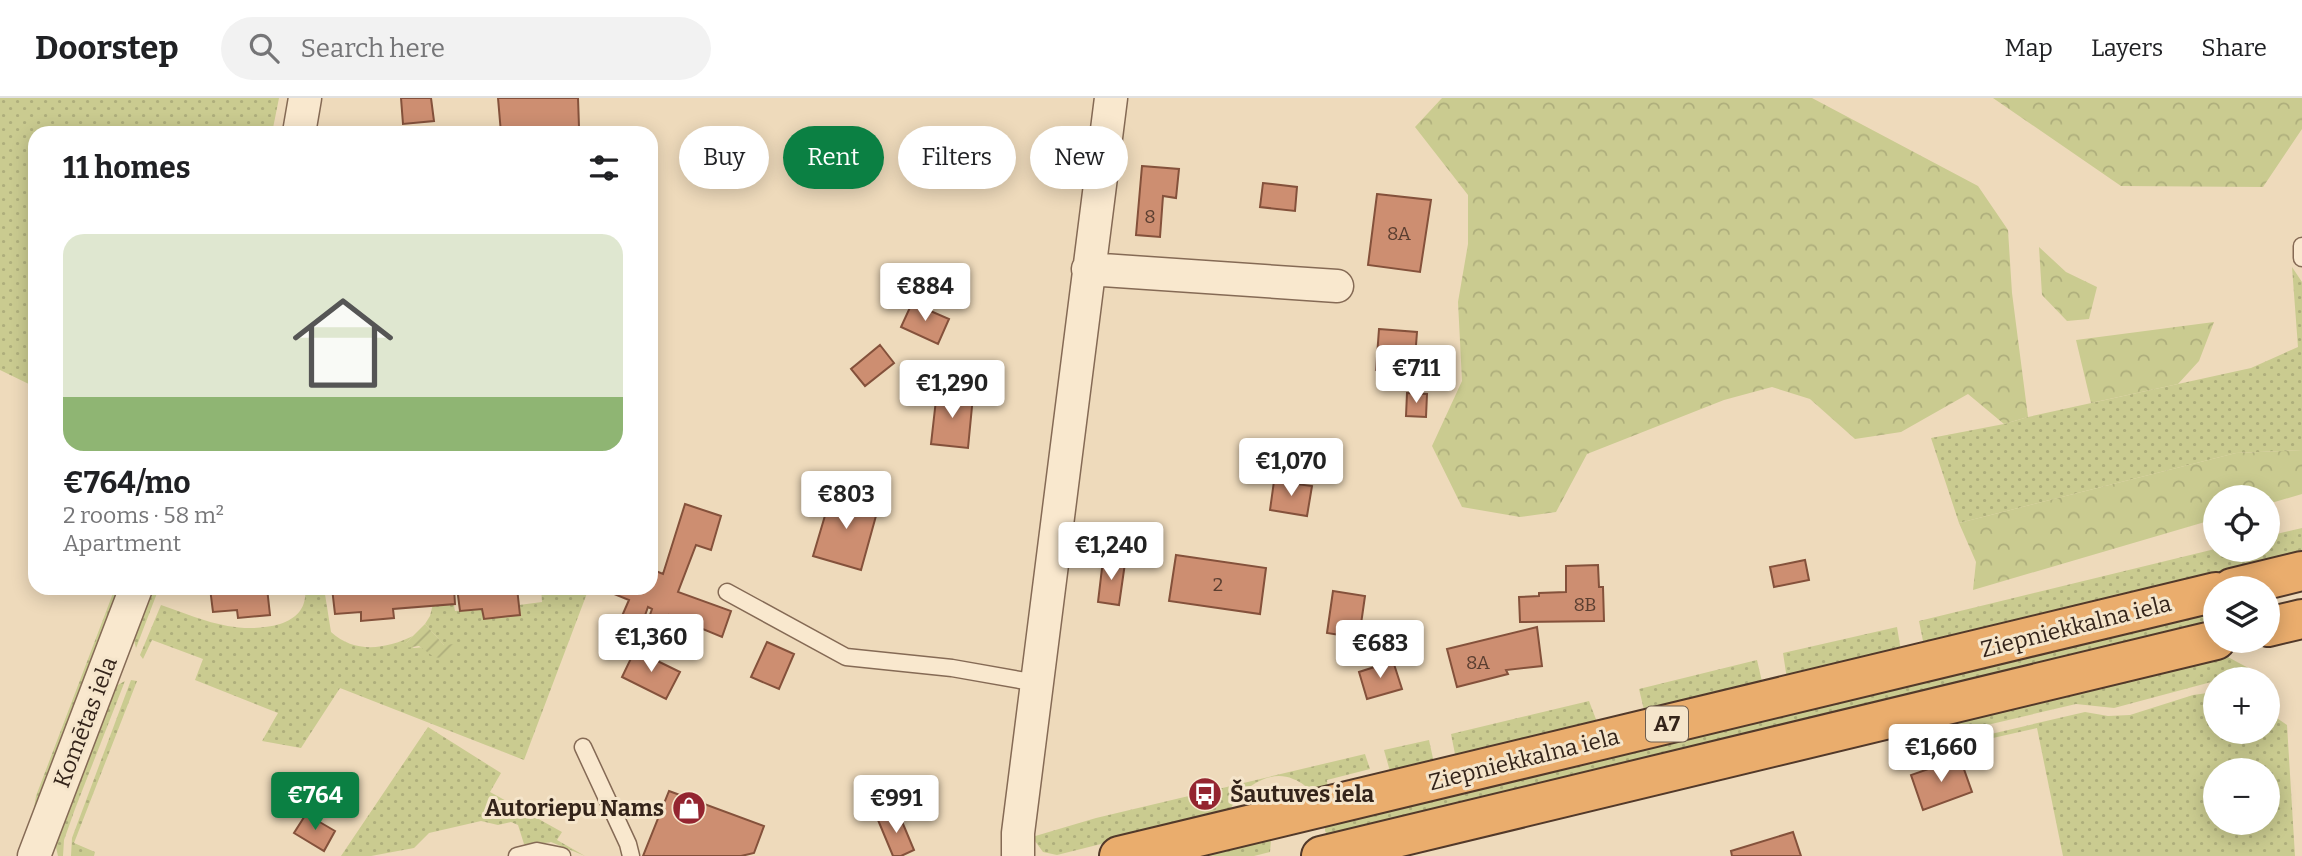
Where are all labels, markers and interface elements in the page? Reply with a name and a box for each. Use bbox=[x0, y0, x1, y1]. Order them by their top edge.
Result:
search box bbox=[221, 17, 711, 80]
text: Doorstep bbox=[35, 28, 179, 68]
icon: search bbox=[245, 29, 283, 67]
text: Search here bbox=[301, 33, 445, 64]
text: Map bbox=[2005, 34, 2053, 62]
text: Layers bbox=[2091, 34, 2163, 62]
text: Share bbox=[2201, 34, 2267, 62]
chip: Buy bbox=[679, 126, 769, 189]
chip: Rent bbox=[783, 126, 884, 189]
chip: Filters bbox=[898, 126, 1016, 189]
chip: New bbox=[1030, 126, 1128, 189]
icon: filters bbox=[585, 149, 623, 187]
text: 11 homes bbox=[63, 150, 191, 186]
house number: 8 bbox=[1144, 205, 1156, 228]
house number: 8A bbox=[1387, 222, 1412, 245]
pin: €884 bbox=[884, 264, 966, 323]
text: €884 bbox=[896, 272, 954, 300]
icon: home bbox=[280, 280, 406, 406]
pin: €711 bbox=[1375, 345, 1457, 405]
text: €711 bbox=[1392, 354, 1440, 382]
pin: €1,290 bbox=[895, 360, 1009, 420]
text: €1,290 bbox=[916, 369, 988, 397]
pin: €1,070 bbox=[1234, 438, 1348, 498]
text: €1,070 bbox=[1255, 447, 1327, 475]
text: €764/mo bbox=[63, 465, 191, 501]
pin: €803 bbox=[805, 472, 887, 531]
text: €803 bbox=[817, 480, 875, 508]
map controls bbox=[2203, 485, 2280, 835]
button: locate bbox=[2203, 485, 2280, 562]
text: 2 rooms · 58 m² bbox=[63, 501, 224, 529]
pin: €1,240 bbox=[1054, 522, 1168, 582]
text: Apartment bbox=[63, 529, 181, 557]
text: €1,240 bbox=[1074, 531, 1148, 559]
house number: 2 bbox=[1213, 573, 1223, 596]
button: layers bbox=[2203, 576, 2280, 653]
street label: Ziepniekkalna iela bbox=[1978, 589, 2175, 663]
house number: 8B bbox=[1573, 593, 1597, 616]
pin: €1,360 bbox=[594, 614, 708, 674]
pin: €683 bbox=[1339, 620, 1421, 680]
text: €1,360 bbox=[614, 623, 688, 651]
text: €683 bbox=[1352, 629, 1408, 657]
house number: 8A bbox=[1466, 651, 1491, 674]
street label: Komētas iela bbox=[47, 652, 123, 791]
button: + bbox=[2203, 667, 2280, 744]
road number: A7 bbox=[1646, 706, 1688, 742]
street label: Ziepniekkalna iela bbox=[1426, 722, 1623, 796]
pin: €1,660 bbox=[1884, 724, 1998, 784]
text: €1,660 bbox=[1905, 733, 1977, 761]
button: − bbox=[2203, 758, 2280, 835]
pin: €764 bbox=[274, 772, 356, 832]
bus stop icon: Šautuves iela bbox=[1186, 775, 1224, 813]
pin: €991 bbox=[855, 776, 937, 835]
place label: Šautuves iela bbox=[1230, 779, 1374, 808]
text: €764 bbox=[287, 781, 343, 809]
text: €991 bbox=[870, 784, 922, 812]
shop icon: Autoriepu Nams bbox=[670, 789, 708, 827]
place label: Autoriepu Nams bbox=[485, 794, 664, 822]

